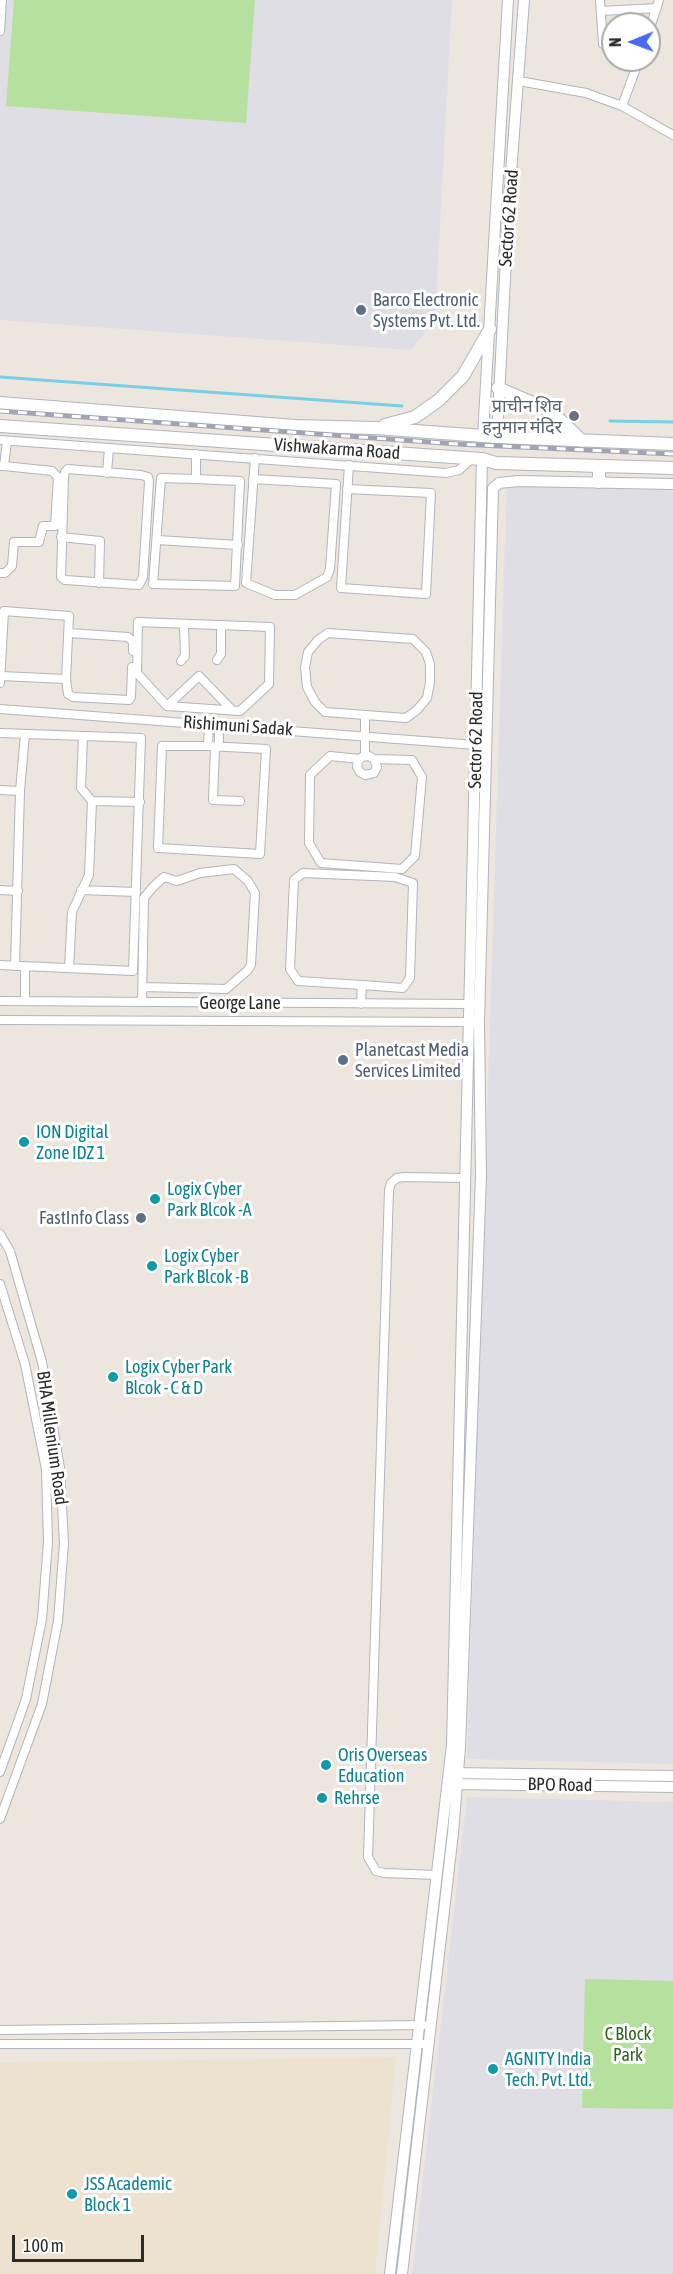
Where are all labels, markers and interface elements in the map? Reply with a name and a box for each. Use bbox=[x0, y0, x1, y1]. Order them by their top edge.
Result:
north arrow bbox=[601, 12, 661, 72]
text: N bbox=[606, 37, 624, 47]
street label: Sector 62 Road bbox=[495, 169, 523, 267]
place label: Barco Electronic Systems Pvt. Ltd. bbox=[373, 289, 480, 332]
marker: Barco Electronic Systems Pvt. Ltd. bbox=[354, 303, 368, 317]
place label: प्राचीन शिव हनुमान मंदिर bbox=[482, 395, 562, 438]
marker: प्राचीन शिव हनुमान मंदिर bbox=[567, 409, 581, 423]
street label: Vishwakarma Road bbox=[273, 434, 401, 464]
street label: Sector 62 Road bbox=[464, 691, 488, 789]
street label: Rishimuni Sadak bbox=[182, 711, 294, 741]
street label: George Lane bbox=[199, 992, 281, 1014]
place label: Planetcast Media Services Limited bbox=[355, 1039, 469, 1082]
marker: Planetcast Media Services Limited bbox=[336, 1053, 350, 1067]
place label: ION Digital Zone IDZ 1 bbox=[36, 1121, 109, 1164]
marker: ION Digital Zone IDZ 1 bbox=[17, 1135, 31, 1149]
place label: Logix Cyber Park Blcok -A bbox=[167, 1178, 251, 1220]
marker: Logix Cyber Park Blcok -A bbox=[148, 1192, 162, 1206]
place label: FastInfo Class bbox=[39, 1207, 129, 1229]
marker: FastInfo Class bbox=[134, 1211, 148, 1225]
place label: Logix Cyber Park Blcok -B bbox=[164, 1245, 248, 1288]
marker: Logix Cyber Park Blcok -B bbox=[145, 1259, 159, 1273]
place label: Logix Cyber Park Blcok - C & D bbox=[125, 1356, 232, 1398]
street label: BHA Millenium Road bbox=[32, 1369, 72, 1507]
marker: Logix Cyber Park Blcok - C & D bbox=[106, 1370, 120, 1384]
place label: Oris Overseas Education bbox=[338, 1744, 427, 1786]
marker: Oris Overseas Education bbox=[319, 1758, 333, 1772]
street label: BPO Road bbox=[527, 1774, 593, 1796]
place label: Rehrse bbox=[334, 1787, 380, 1809]
marker: Rehrse bbox=[315, 1791, 329, 1805]
park label: C Block Park bbox=[605, 2023, 651, 2066]
place label: AGNITY India Tech. Pvt. Ltd. bbox=[505, 2048, 592, 2090]
marker: AGNITY India Tech. Pvt. Ltd. bbox=[486, 2062, 500, 2076]
place label: JSS Academic Block 1 bbox=[84, 2173, 172, 2216]
marker: JSS Academic Block 1 bbox=[65, 2187, 79, 2201]
scale bar bbox=[15, 2223, 147, 2261]
text: 100 m bbox=[23, 2235, 64, 2256]

